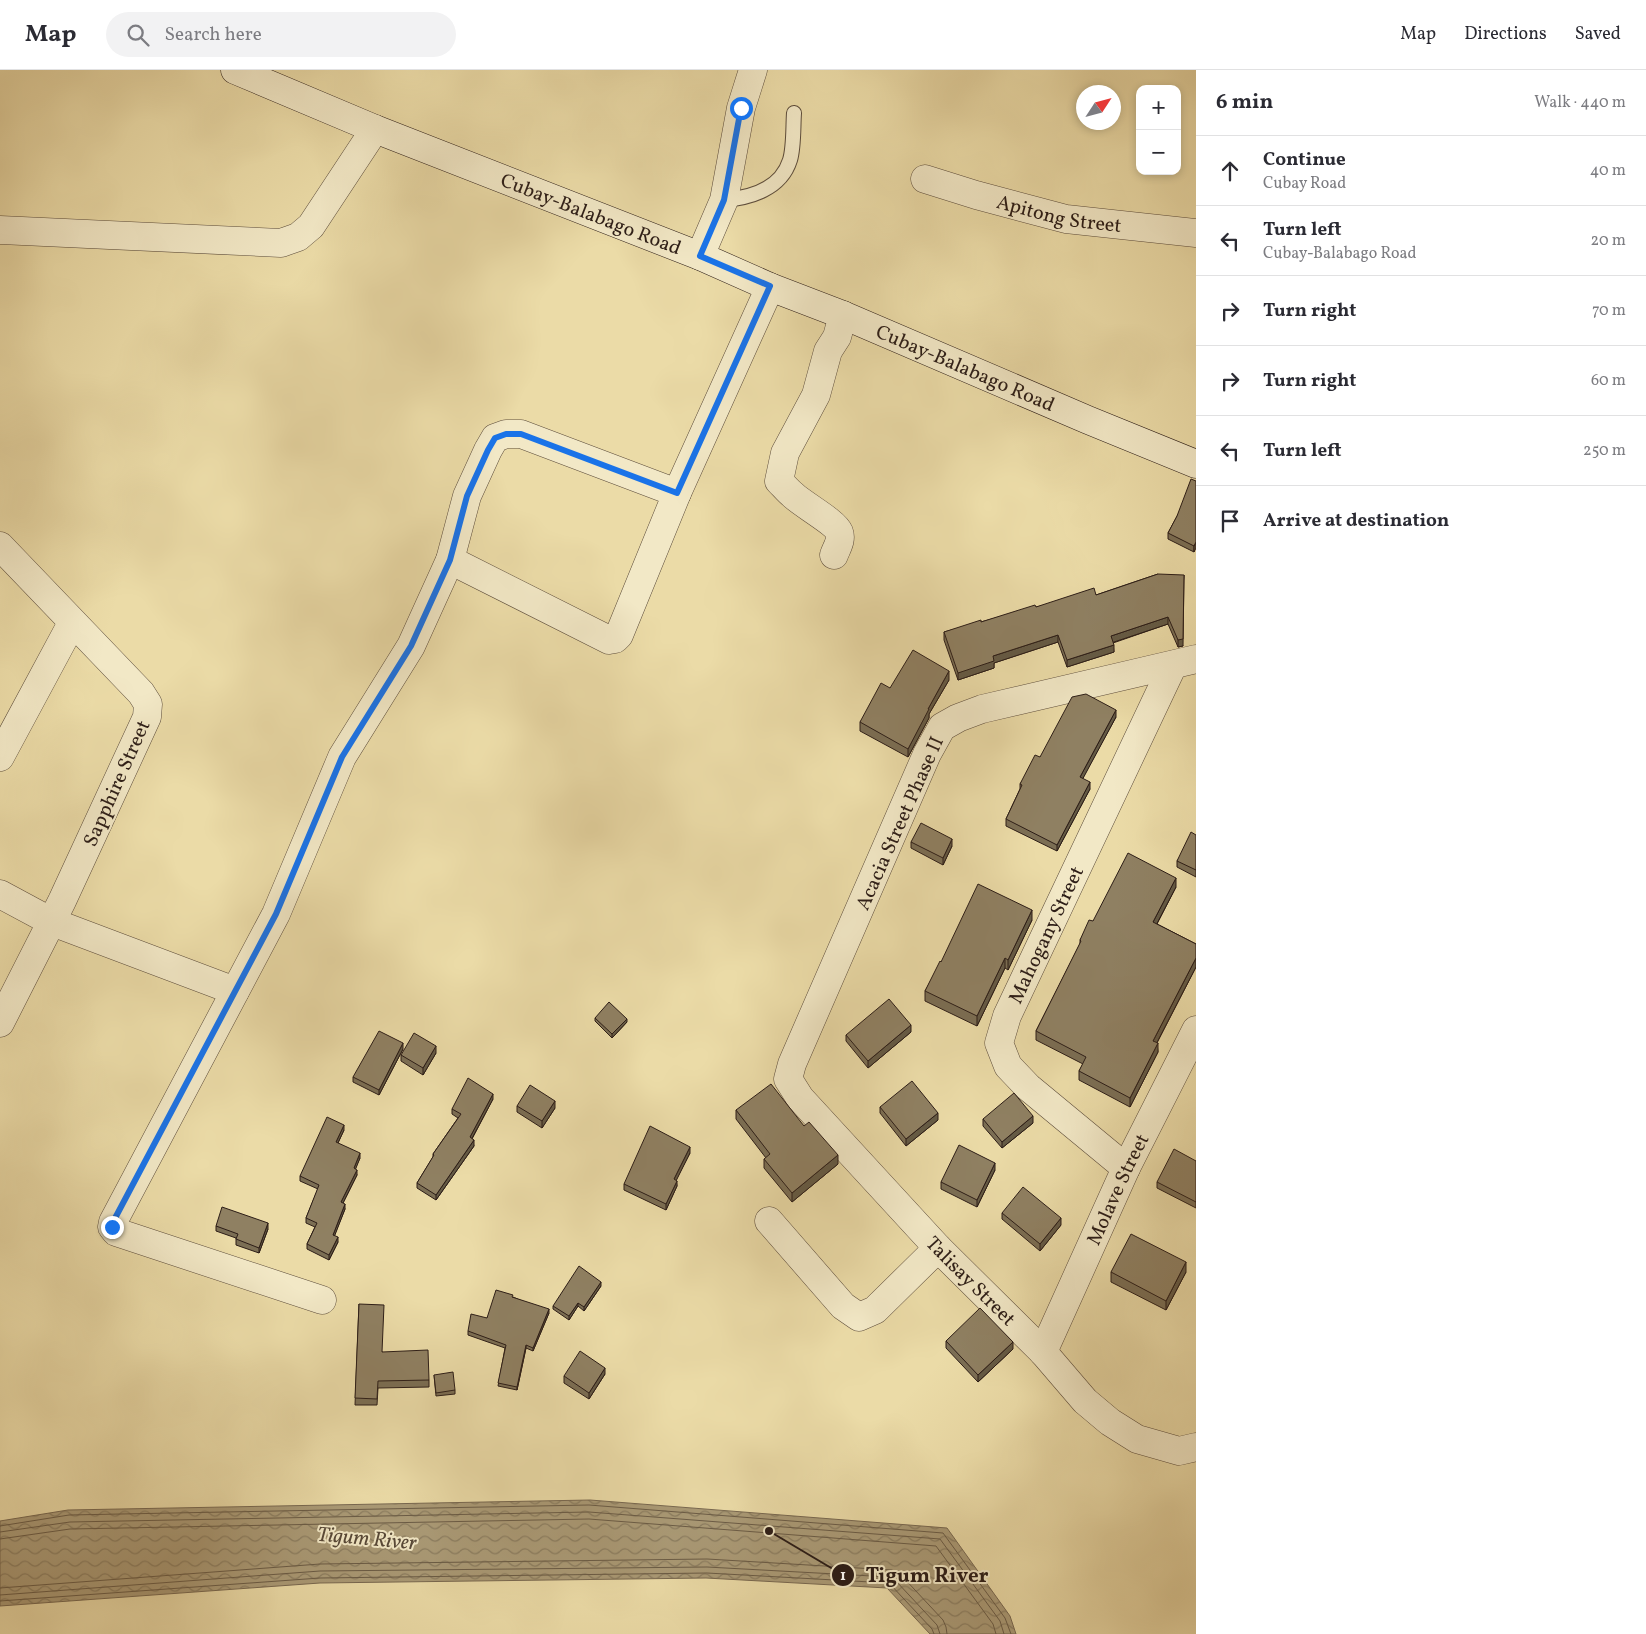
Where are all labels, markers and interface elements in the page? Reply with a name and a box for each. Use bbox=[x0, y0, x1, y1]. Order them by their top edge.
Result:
search box bbox=[106, 12, 456, 57]
text: Map bbox=[25, 18, 76, 52]
icon: search bbox=[124, 21, 152, 49]
text: Search here bbox=[164, 22, 262, 48]
text: Map bbox=[1400, 22, 1436, 47]
text: Directions bbox=[1464, 22, 1547, 47]
text: Saved bbox=[1575, 22, 1621, 47]
north arrow bbox=[1076, 85, 1121, 130]
map controls bbox=[1136, 85, 1181, 175]
button: + bbox=[1136, 85, 1181, 130]
text: 6 min bbox=[1216, 88, 1273, 117]
text: Walk · 440 m bbox=[1534, 92, 1626, 114]
route start bbox=[730, 97, 753, 120]
button: − bbox=[1136, 130, 1181, 175]
text: Continue bbox=[1263, 147, 1346, 173]
icon: ahead bbox=[1216, 157, 1244, 185]
text: 40 m bbox=[1590, 160, 1626, 182]
street label: Cubay-Balabago Road bbox=[496, 167, 685, 263]
text: Cubay Road bbox=[1263, 173, 1346, 195]
street label: Apitong Street bbox=[993, 189, 1123, 241]
text: Turn left bbox=[1263, 217, 1342, 243]
icon: left bbox=[1216, 227, 1244, 255]
text: 20 m bbox=[1591, 230, 1626, 252]
text: Cubay-Balabago Road bbox=[1263, 243, 1417, 265]
icon: right bbox=[1216, 297, 1244, 325]
text: Turn right bbox=[1263, 298, 1356, 324]
text: 70 m bbox=[1592, 300, 1626, 322]
street label: Cubay-Balabago Road bbox=[871, 319, 1059, 420]
icon: right bbox=[1216, 367, 1244, 395]
text: Turn right bbox=[1263, 368, 1356, 394]
text: 60 m bbox=[1591, 370, 1626, 392]
icon: left bbox=[1216, 437, 1244, 465]
text: Turn left bbox=[1263, 438, 1342, 464]
text: 250 m bbox=[1583, 440, 1626, 462]
icon: arrive bbox=[1216, 507, 1244, 535]
text: Arrive at destination bbox=[1263, 508, 1449, 534]
street label: Sapphire Street bbox=[77, 716, 158, 852]
street label: Acacia Street Phase II bbox=[850, 732, 952, 915]
street label: Mahogany Street bbox=[1003, 862, 1092, 1009]
street label: Molave Street bbox=[1081, 1129, 1157, 1250]
route end bbox=[101, 1216, 124, 1239]
street label: Talisay Street bbox=[918, 1231, 1021, 1333]
water label: Tigum River bbox=[316, 1521, 418, 1558]
callout: Tigum River bbox=[830, 1557, 998, 1593]
text: Tigum River bbox=[865, 1562, 989, 1591]
text: 1 bbox=[840, 1566, 846, 1587]

